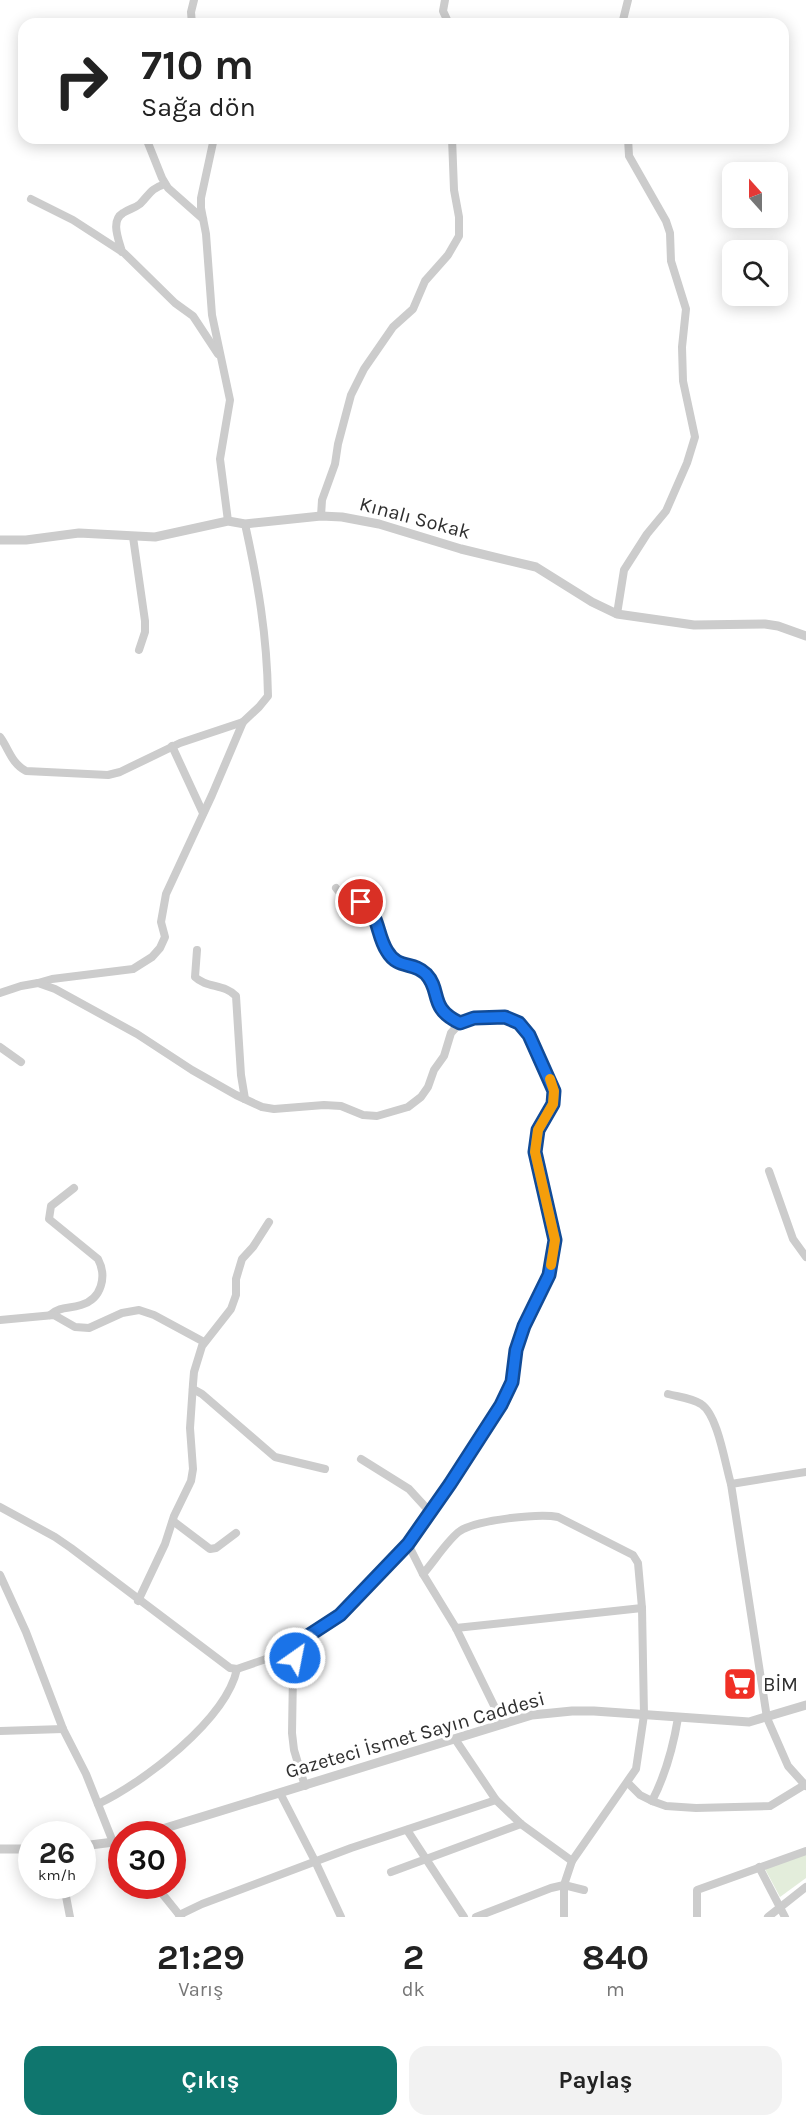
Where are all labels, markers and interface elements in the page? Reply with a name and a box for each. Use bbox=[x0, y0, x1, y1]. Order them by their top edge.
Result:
text: 710 m bbox=[141, 40, 254, 90]
icon: right bbox=[42, 42, 120, 120]
text: Sağa dön bbox=[141, 91, 256, 123]
north arrow bbox=[722, 162, 788, 228]
map controls bbox=[722, 162, 788, 306]
button: search bbox=[722, 240, 788, 306]
street label: Kınalı Sokak bbox=[357, 492, 473, 544]
pin bbox=[335, 876, 386, 927]
icon: arrive bbox=[344, 885, 377, 918]
position arrow bbox=[263, 1626, 327, 1690]
supermarket icon: BİM bbox=[722, 1666, 758, 1702]
place label: BİM bbox=[763, 1673, 798, 1696]
street label: Gazeteci İsmet Sayın Caddesi bbox=[283, 1687, 547, 1783]
speed limit sign: 30 bbox=[108, 1821, 186, 1899]
text: 26 bbox=[39, 1835, 75, 1871]
text: km/h bbox=[38, 1866, 76, 1884]
text: 21:29 bbox=[157, 1936, 245, 1978]
text: 2 bbox=[402, 1936, 424, 1978]
text: 840 bbox=[582, 1936, 649, 1978]
text: Varış bbox=[178, 1978, 224, 2001]
text: dk bbox=[402, 1978, 425, 2001]
text: m bbox=[606, 1978, 625, 2001]
button: Çıkış bbox=[24, 2046, 397, 2115]
button: Paylaş bbox=[409, 2046, 782, 2115]

